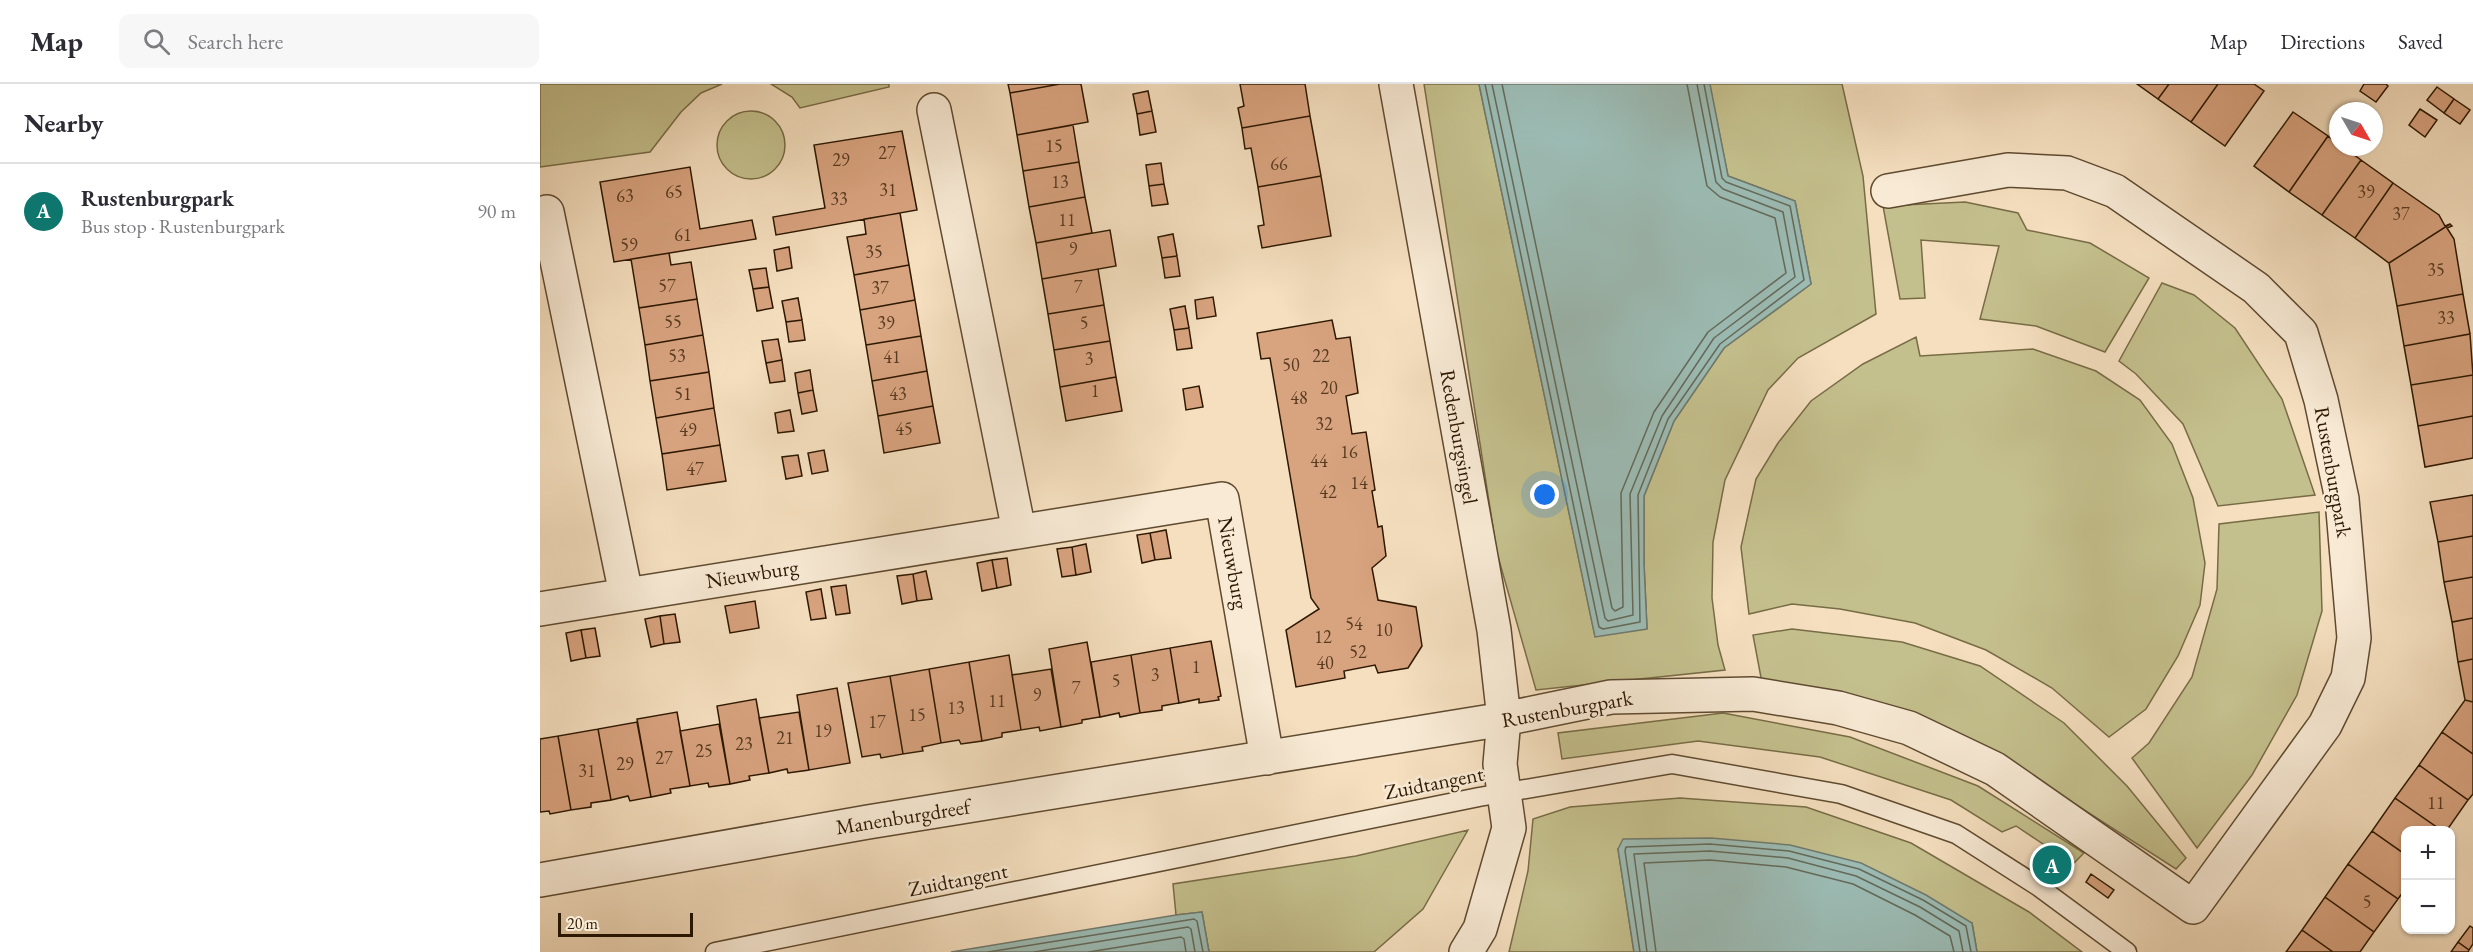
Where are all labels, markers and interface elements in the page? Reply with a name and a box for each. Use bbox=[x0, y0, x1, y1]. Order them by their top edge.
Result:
search box bbox=[119, 14, 539, 68]
text: Map bbox=[30, 23, 83, 59]
icon: search bbox=[140, 25, 173, 58]
text: Search here bbox=[188, 27, 283, 56]
text: Map bbox=[2210, 28, 2247, 55]
text: Directions bbox=[2280, 28, 2365, 55]
text: Saved bbox=[2398, 28, 2443, 55]
north arrow bbox=[2329, 102, 2383, 156]
text: Nearby bbox=[24, 106, 104, 140]
house number: 15 bbox=[1045, 134, 1063, 157]
house number: 27 bbox=[878, 141, 896, 164]
house number: 29 bbox=[832, 148, 850, 171]
house number: 66 bbox=[1270, 152, 1288, 175]
house number: 13 bbox=[1051, 170, 1069, 193]
house number: 31 bbox=[879, 178, 897, 201]
house number: 65 bbox=[665, 180, 683, 203]
house number: 39 bbox=[2357, 180, 2375, 203]
text: Rustenburgpark bbox=[81, 184, 234, 213]
house number: 63 bbox=[616, 184, 634, 207]
house number: 33 bbox=[830, 187, 848, 210]
text: A bbox=[36, 198, 51, 224]
text: 90 m bbox=[477, 198, 516, 224]
house number: 37 bbox=[2392, 202, 2410, 225]
house number: 11 bbox=[1058, 208, 1076, 231]
text: Bus stop · Rustenburgpark bbox=[81, 213, 285, 239]
house number: 61 bbox=[674, 223, 692, 246]
house number: 59 bbox=[620, 233, 638, 256]
house number: 9 bbox=[1069, 237, 1078, 260]
house number: 35 bbox=[865, 240, 883, 263]
house number: 35 bbox=[2427, 258, 2445, 281]
house number: 57 bbox=[658, 274, 676, 297]
house number: 7 bbox=[1074, 275, 1083, 298]
house number: 37 bbox=[871, 276, 889, 299]
house number: 33 bbox=[2437, 306, 2455, 329]
house number: 55 bbox=[664, 310, 682, 333]
house number: 39 bbox=[877, 311, 895, 334]
house number: 5 bbox=[1080, 311, 1088, 334]
house number: 53 bbox=[668, 344, 686, 367]
house number: 22 bbox=[1312, 344, 1330, 367]
house number: 41 bbox=[883, 345, 901, 368]
house number: 3 bbox=[1085, 347, 1093, 370]
house number: 50 bbox=[1282, 353, 1300, 376]
street label: Redenburgsingel bbox=[1434, 367, 1485, 506]
house number: 20 bbox=[1320, 376, 1338, 399]
house number: 1 bbox=[1091, 379, 1099, 402]
house number: 51 bbox=[674, 382, 692, 405]
house number: 43 bbox=[889, 382, 907, 405]
house number: 48 bbox=[1290, 386, 1308, 409]
street label: Rustenburgpark bbox=[2309, 404, 2358, 541]
house number: 32 bbox=[1315, 412, 1333, 435]
house number: 45 bbox=[895, 417, 913, 440]
house number: 49 bbox=[679, 418, 697, 441]
house number: 16 bbox=[1340, 440, 1358, 463]
house number: 44 bbox=[1310, 449, 1328, 472]
house number: 47 bbox=[686, 457, 704, 480]
house number: 14 bbox=[1350, 471, 1368, 494]
house number: 42 bbox=[1319, 480, 1337, 503]
your location bbox=[1530, 480, 1559, 509]
street label: Nieuwburg bbox=[1212, 515, 1255, 612]
street label: Nieuwburg bbox=[704, 553, 801, 594]
house number: 54 bbox=[1345, 612, 1363, 635]
house number: 10 bbox=[1375, 618, 1393, 641]
house number: 12 bbox=[1314, 625, 1332, 648]
house number: 52 bbox=[1349, 640, 1367, 663]
house number: 40 bbox=[1316, 651, 1334, 674]
house number: 1 bbox=[1192, 655, 1200, 678]
house number: 3 bbox=[1151, 663, 1159, 686]
house number: 5 bbox=[1112, 669, 1120, 692]
house number: 7 bbox=[1072, 676, 1081, 699]
house number: 9 bbox=[1033, 683, 1042, 706]
street label: Rustenburgpark bbox=[1499, 684, 1636, 733]
house number: 11 bbox=[988, 689, 1006, 712]
house number: 13 bbox=[947, 696, 965, 719]
house number: 15 bbox=[908, 703, 926, 726]
house number: 17 bbox=[868, 710, 886, 733]
house number: 19 bbox=[814, 719, 832, 742]
house number: 21 bbox=[776, 726, 794, 749]
house number: 23 bbox=[735, 732, 753, 755]
house number: 25 bbox=[695, 739, 713, 762]
house number: 27 bbox=[655, 746, 673, 769]
house number: 29 bbox=[616, 752, 634, 775]
house number: 31 bbox=[578, 759, 596, 782]
street label: Zuidtangent bbox=[1382, 760, 1486, 805]
house number: 11 bbox=[2427, 791, 2445, 814]
street label: Manenburgdreef bbox=[834, 792, 974, 840]
map controls bbox=[2401, 826, 2455, 934]
button: + bbox=[2401, 826, 2455, 880]
pin: A bbox=[2032, 842, 2072, 888]
street label: Zuidtangent bbox=[906, 857, 1010, 902]
button: − bbox=[2401, 880, 2455, 934]
house number: 5 bbox=[2363, 890, 2371, 913]
scale bar bbox=[558, 910, 693, 938]
text: 20 m bbox=[567, 913, 598, 934]

